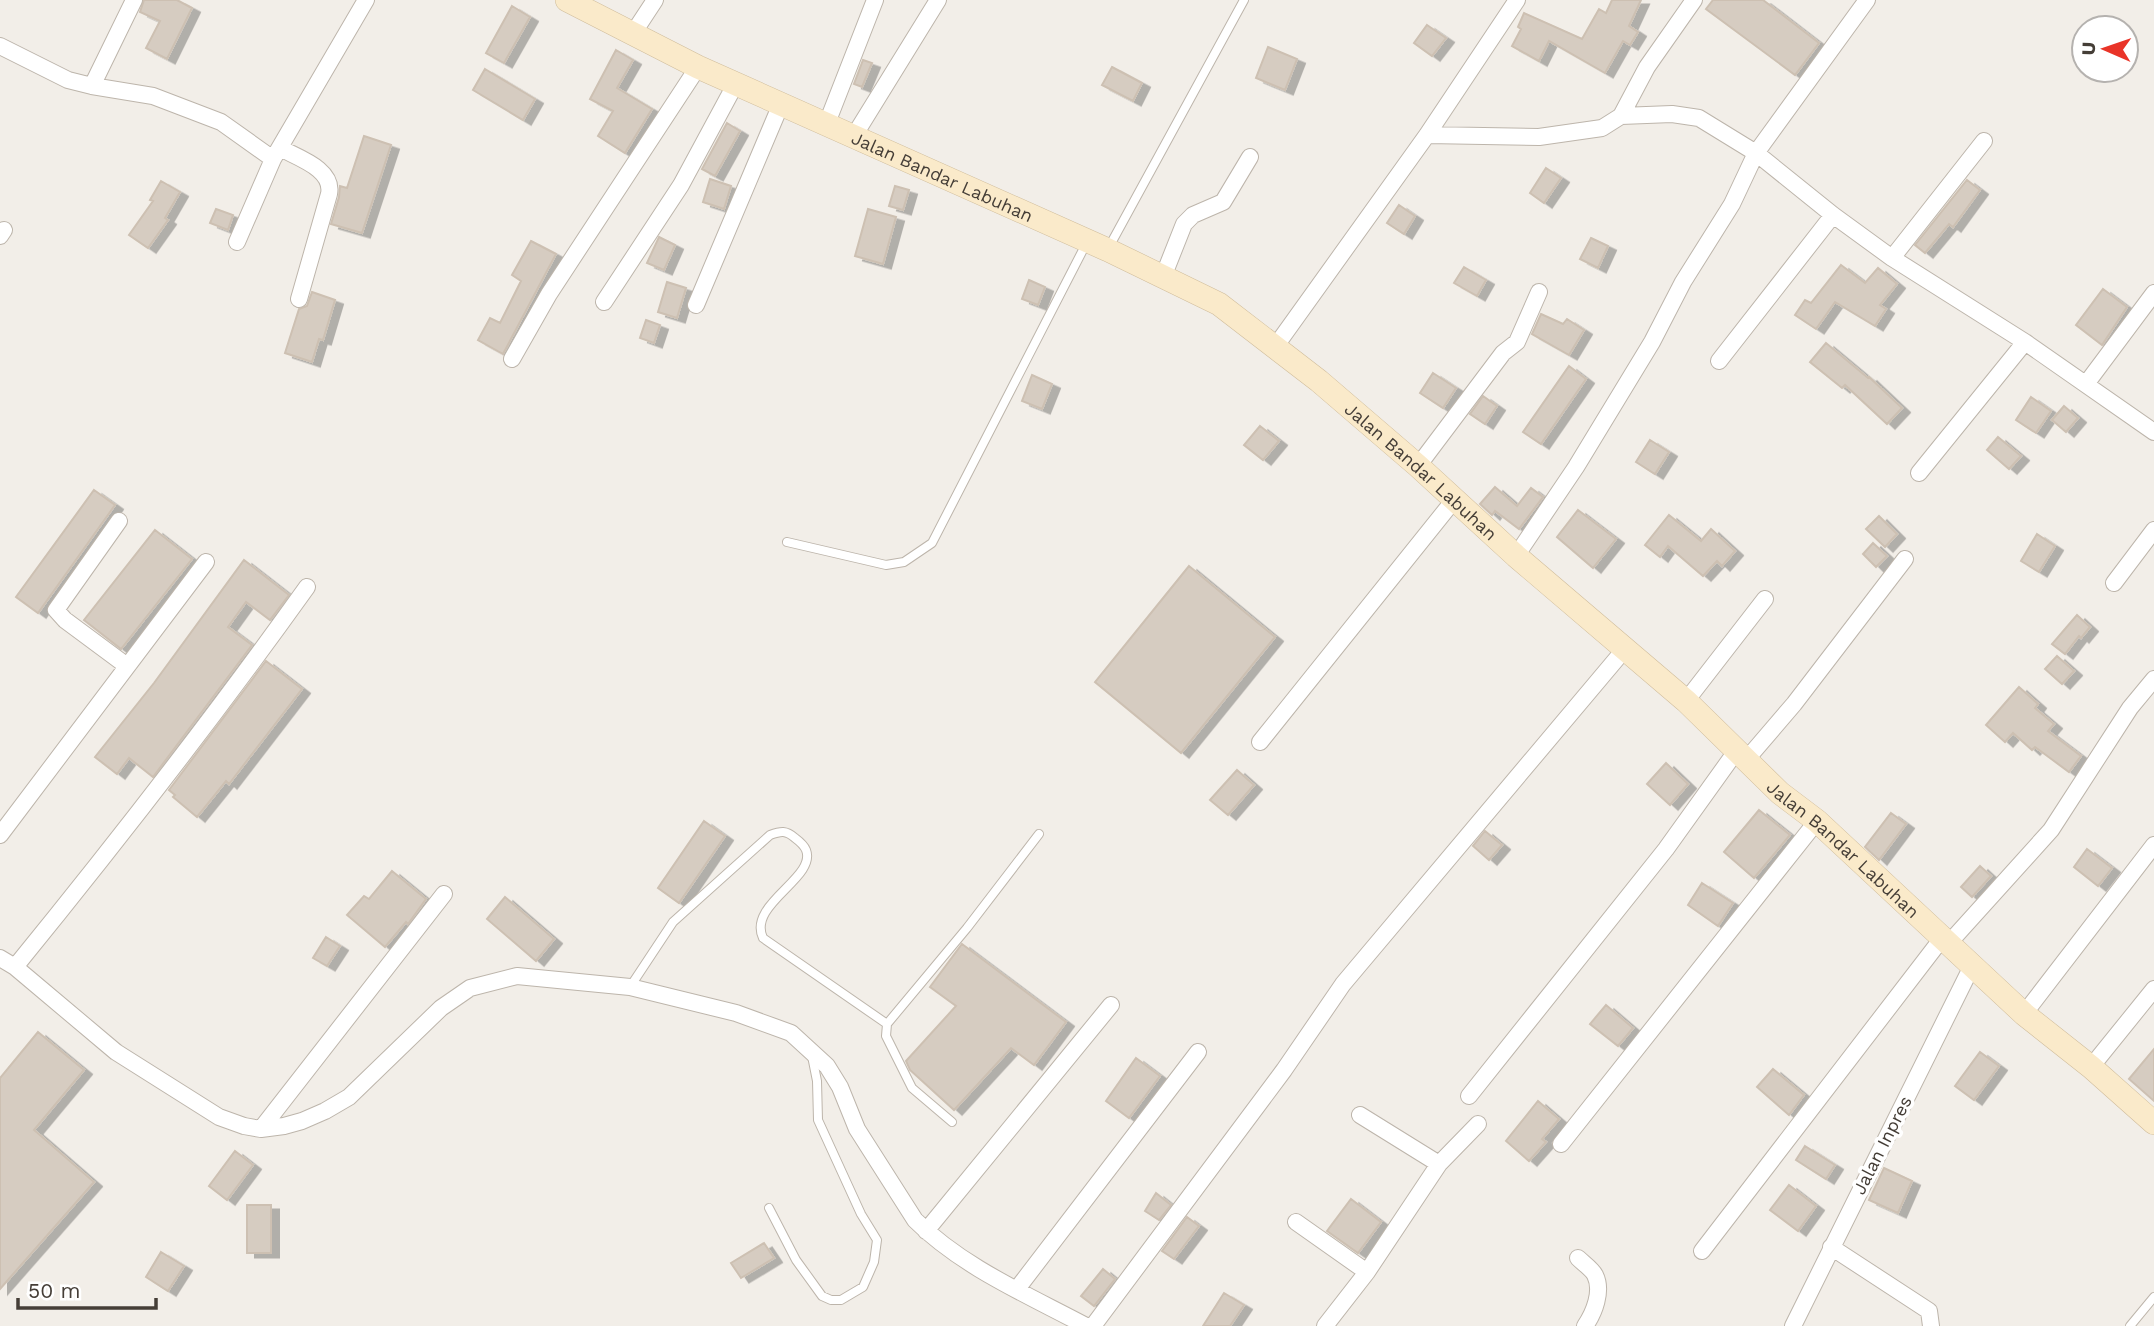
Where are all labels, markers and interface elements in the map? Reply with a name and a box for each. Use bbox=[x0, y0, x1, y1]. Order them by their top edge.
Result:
north arrow bbox=[2070, 14, 2140, 84]
text: U bbox=[2077, 41, 2100, 56]
street label: Jalan Bandar Labuhan bbox=[849, 127, 1037, 226]
street label: Jalan Bandar Labuhan bbox=[1341, 398, 1502, 544]
street label: Jalan Bandar Labuhan bbox=[1763, 776, 1924, 922]
street label: Jalan Inpres bbox=[1848, 1092, 1916, 1198]
scale bar bbox=[18, 1266, 156, 1310]
text: 50 m bbox=[28, 1278, 80, 1303]

